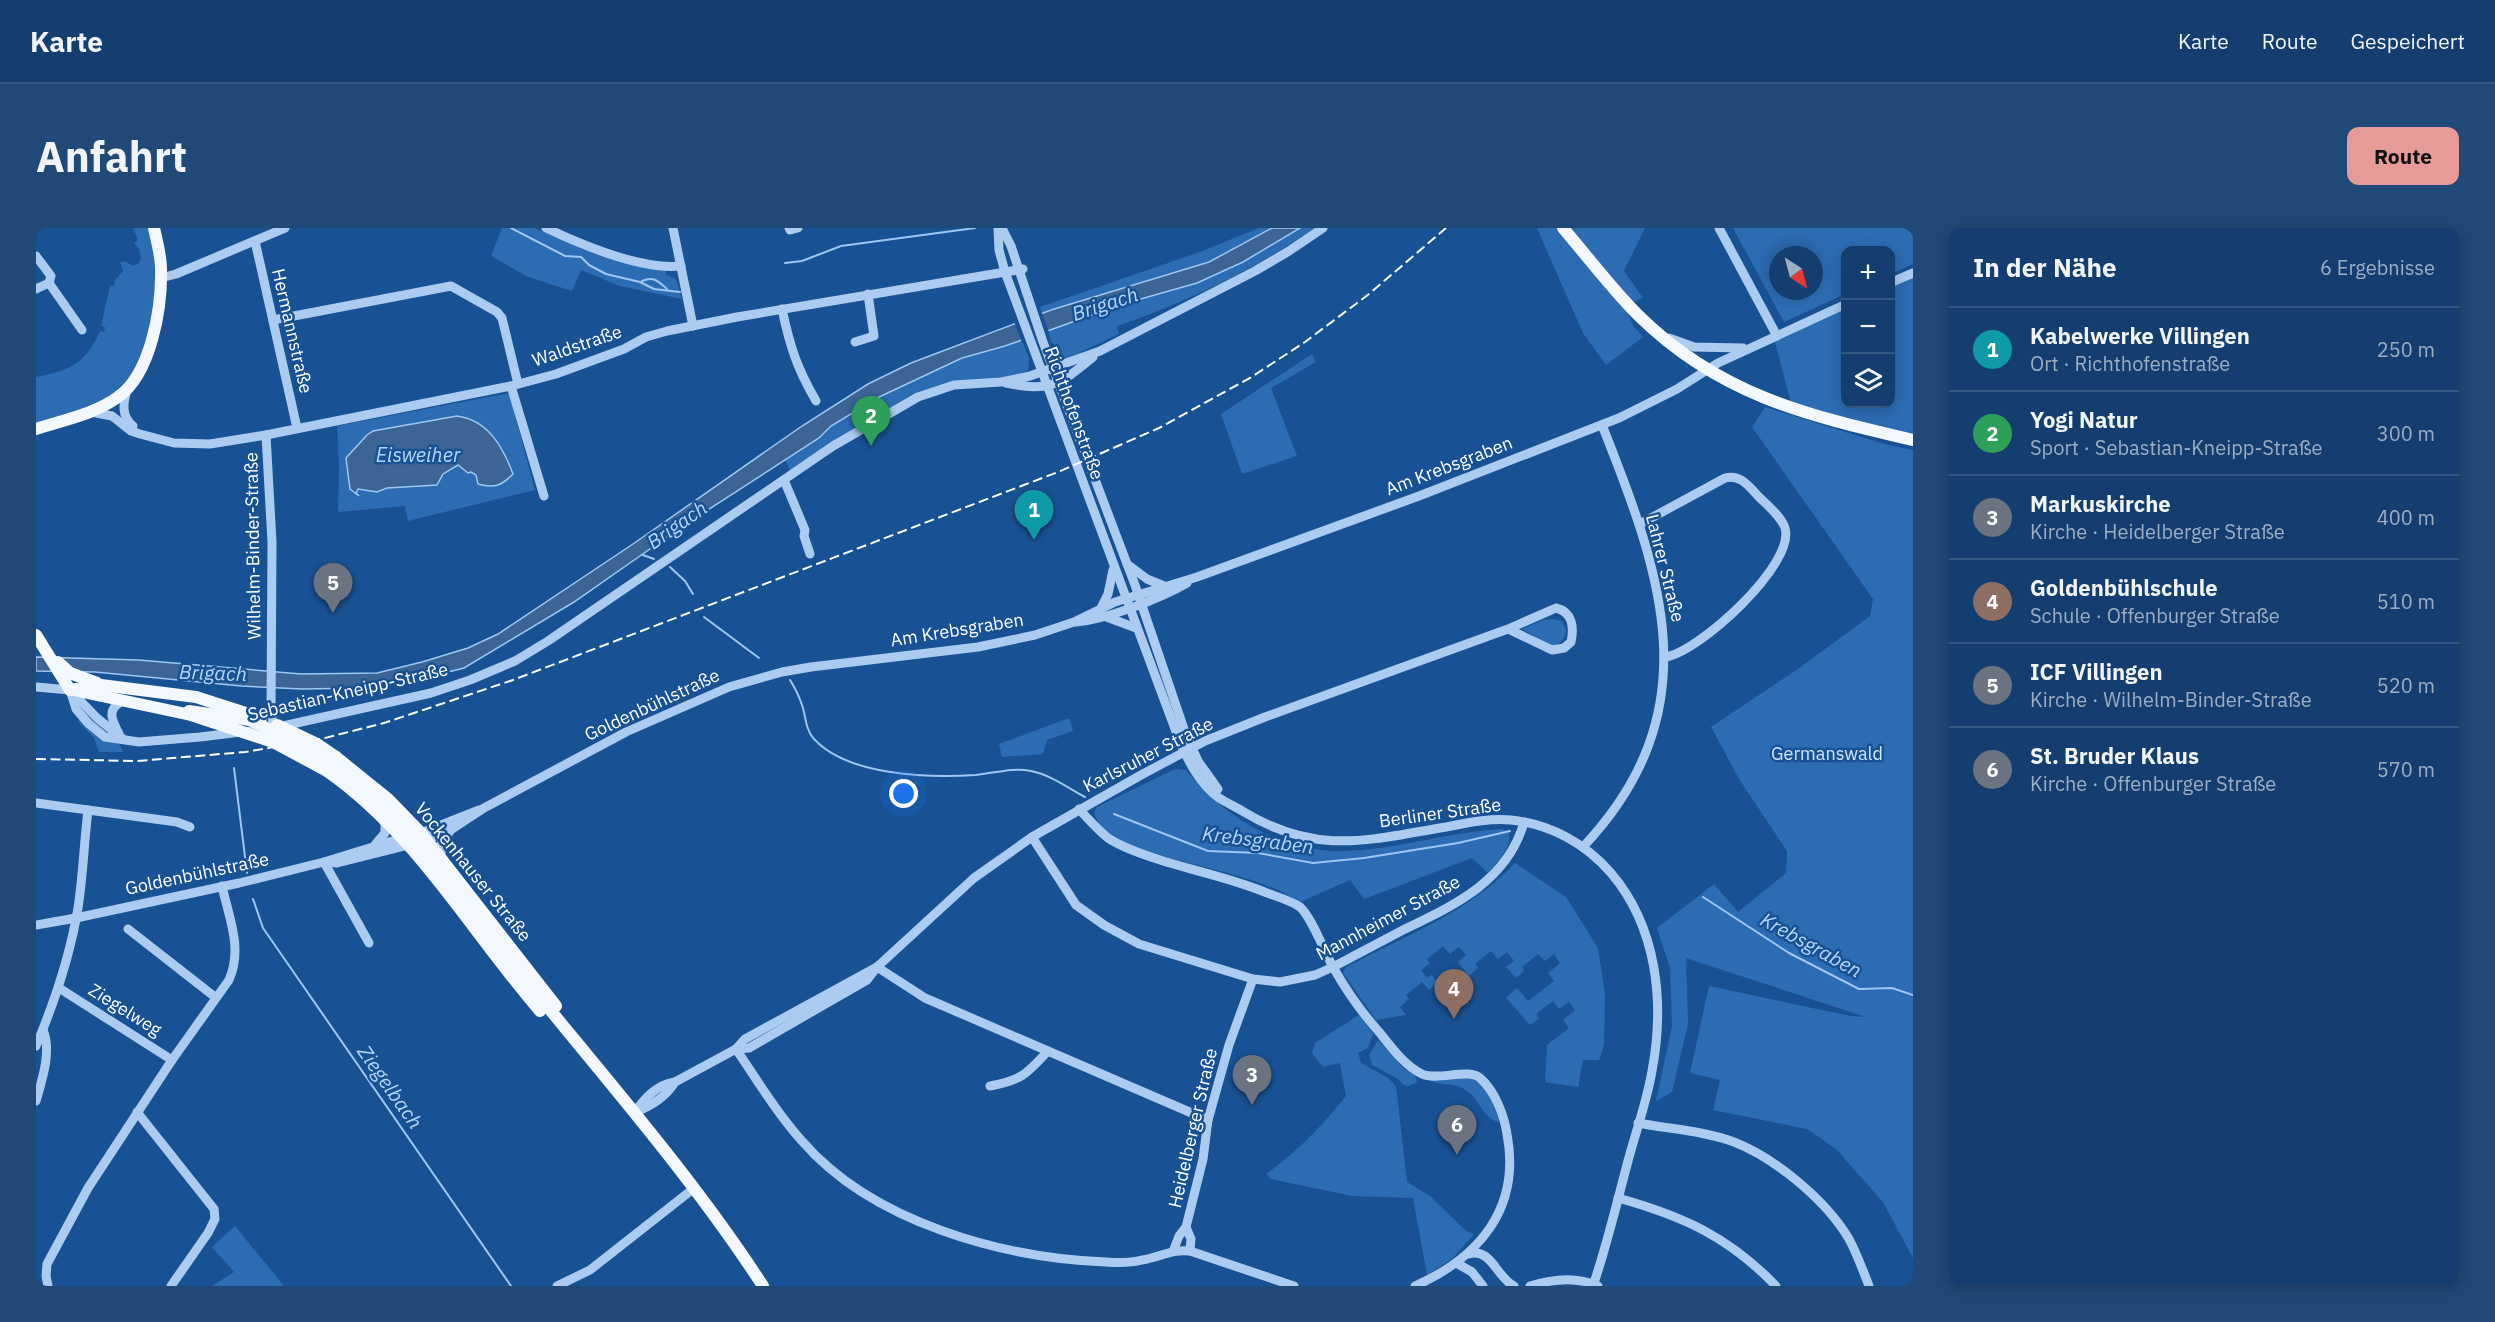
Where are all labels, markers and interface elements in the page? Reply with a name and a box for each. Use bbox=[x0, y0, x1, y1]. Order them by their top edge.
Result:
text: Karte bbox=[30, 23, 103, 60]
text: Karte bbox=[2178, 27, 2229, 55]
text: Route bbox=[2262, 27, 2318, 55]
text: Gespeichert bbox=[2351, 27, 2465, 55]
button: Route bbox=[2347, 127, 2459, 185]
text: Anfahrt bbox=[36, 129, 187, 184]
north arrow bbox=[1769, 246, 1823, 300]
map controls bbox=[1841, 246, 1895, 408]
button: + bbox=[1841, 246, 1895, 300]
text: In der Nähe bbox=[1973, 250, 2117, 284]
text: 6 Ergebnisse bbox=[2320, 254, 2435, 281]
street label: Hermannstraße bbox=[267, 266, 318, 396]
water label: Brigach bbox=[1068, 280, 1141, 327]
button: − bbox=[1841, 300, 1895, 354]
street label: Waldstraße bbox=[529, 319, 625, 372]
text: Kabelwerke Villingen bbox=[2030, 321, 2250, 350]
text: 1 bbox=[1987, 336, 1999, 363]
text: 250 m bbox=[2377, 336, 2435, 363]
street label: Richthofenstraße bbox=[1040, 343, 1109, 483]
text: Ort · Richthofenstraße bbox=[2030, 350, 2230, 377]
button: layers bbox=[1841, 354, 1895, 408]
pin: 2 bbox=[852, 396, 890, 446]
text: Yogi Natur bbox=[2030, 405, 2138, 434]
text: 2 bbox=[1987, 420, 1999, 447]
text: 300 m bbox=[2377, 420, 2435, 447]
street label: Am Krebsgraben bbox=[1382, 431, 1516, 500]
text: Sport · Sebastian-Kneipp-Straße bbox=[2030, 434, 2323, 461]
water label: Eisweiher bbox=[376, 441, 461, 468]
street label: Wilhelm-Binder-Straße bbox=[239, 452, 266, 640]
text: Markuskirche bbox=[2030, 489, 2171, 518]
pin: 1 bbox=[1014, 490, 1054, 540]
water label: Brigach bbox=[641, 494, 712, 555]
text: 3 bbox=[1987, 504, 1999, 531]
text: 400 m bbox=[2377, 504, 2435, 531]
street label: Lahrer Straße bbox=[1641, 512, 1690, 624]
text: Kirche · Heidelberger Straße bbox=[2030, 518, 2285, 545]
pin: 5 bbox=[314, 564, 352, 613]
text: Goldenbühlschule bbox=[2030, 573, 2218, 602]
text: 4 bbox=[1987, 588, 1999, 615]
text: 510 m bbox=[2377, 588, 2435, 615]
text: Schule · Offenburger Straße bbox=[2030, 602, 2280, 629]
street label: Am Krebsgraben bbox=[889, 608, 1025, 651]
street label: Sebastian-Kneipp-Straße bbox=[245, 657, 450, 726]
text: ICF Villingen bbox=[2030, 657, 2163, 686]
water label: Brigach bbox=[179, 658, 247, 687]
street label: Goldenbühlstraße bbox=[581, 663, 723, 746]
text: 5 bbox=[1987, 672, 1999, 699]
text: 520 m bbox=[2377, 672, 2435, 699]
text: Kirche · Wilhelm-Binder-Straße bbox=[2030, 686, 2312, 713]
street label: Karlsruher Straße bbox=[1079, 712, 1217, 797]
text: St. Bruder Klaus bbox=[2030, 741, 2199, 770]
park label: Germanswald bbox=[1771, 742, 1883, 765]
text: 6 bbox=[1987, 756, 1999, 783]
text: 570 m bbox=[2377, 756, 2435, 783]
text: Kirche · Offenburger Straße bbox=[2030, 770, 2276, 797]
your location bbox=[889, 779, 918, 808]
street label: Berliner Straße bbox=[1377, 793, 1503, 832]
street label: Vockenhauser Straße bbox=[410, 797, 537, 946]
water label: Krebsgraben bbox=[1201, 819, 1315, 860]
street label: Goldenbühlstraße bbox=[123, 847, 271, 900]
street label: Mannheimer Straße bbox=[1312, 870, 1464, 965]
water label: Krebsgraben bbox=[1756, 906, 1867, 984]
pin: 4 bbox=[1434, 970, 1474, 1019]
street label: Ziegelweg bbox=[84, 978, 167, 1041]
water label: Ziegelbach bbox=[351, 1039, 429, 1134]
street label: Heidelberger Straße bbox=[1163, 1046, 1222, 1210]
pin: 3 bbox=[1232, 1056, 1272, 1105]
pin: 6 bbox=[1438, 1106, 1476, 1155]

